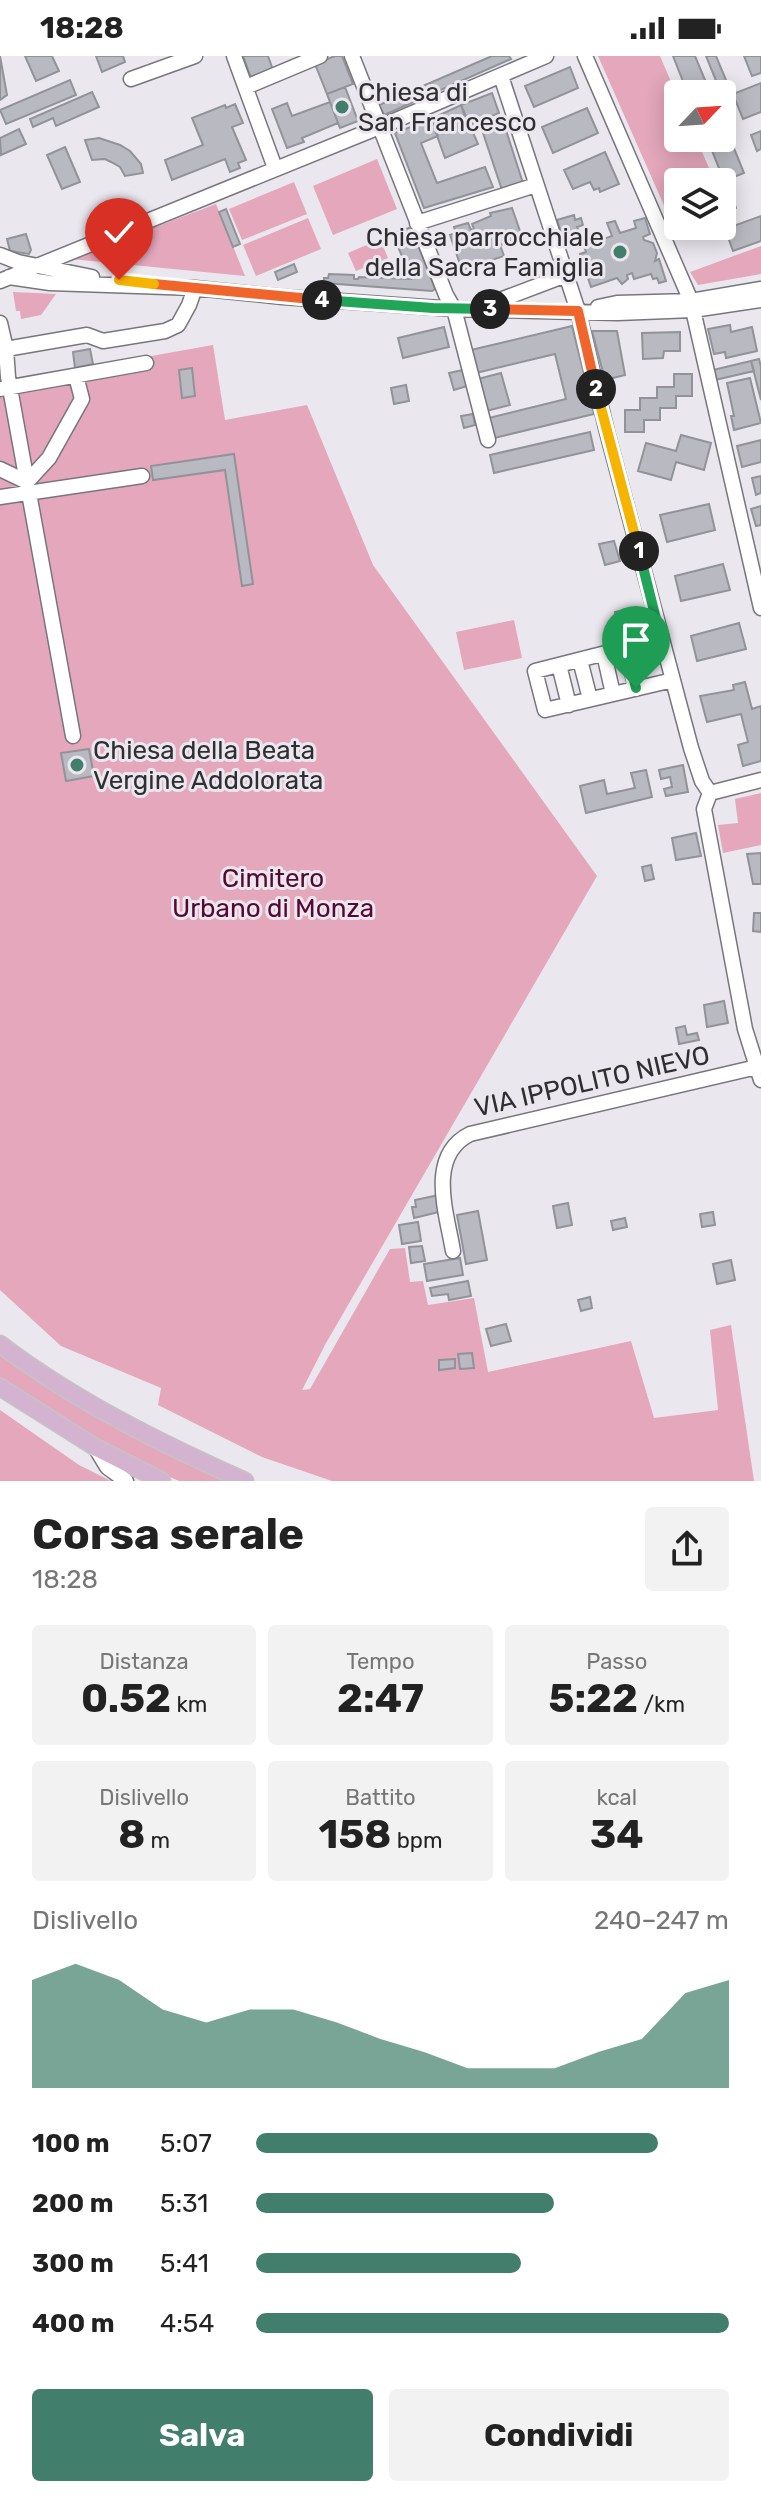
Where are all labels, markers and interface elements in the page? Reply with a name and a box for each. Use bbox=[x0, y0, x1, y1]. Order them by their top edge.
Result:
text: 18:28 bbox=[40, 10, 124, 46]
place label: Chiesa di San Francesco bbox=[358, 77, 537, 138]
north arrow bbox=[664, 80, 736, 152]
map controls bbox=[664, 80, 736, 240]
marker: Chiesa di San Francesco bbox=[333, 98, 351, 116]
button: layers bbox=[664, 168, 736, 240]
pin bbox=[85, 198, 153, 280]
icon: check bbox=[97, 210, 141, 254]
place label: Chiesa parrocchiale della Sacra Famiglia bbox=[365, 222, 604, 283]
marker: Chiesa parrocchiale della Sacra Famiglia bbox=[611, 243, 629, 261]
pin: 4 bbox=[302, 280, 342, 320]
text: 4 bbox=[314, 286, 330, 313]
pin: 3 bbox=[470, 289, 510, 329]
text: 3 bbox=[483, 295, 497, 322]
pin: 2 bbox=[576, 369, 616, 409]
text: 2 bbox=[589, 375, 603, 402]
pin: 1 bbox=[619, 531, 659, 571]
text: 1 bbox=[634, 537, 644, 564]
pin bbox=[602, 606, 670, 688]
icon: arrive bbox=[614, 618, 658, 662]
place label: Chiesa della Beata Vergine Addolorata bbox=[93, 735, 323, 796]
marker: Chiesa della Beata Vergine Addolorata bbox=[68, 756, 86, 774]
park label: Cimitero Urbano di Monza bbox=[172, 863, 374, 924]
street label: VIA IPPOLITO NIEVO bbox=[471, 1039, 713, 1124]
button: share bbox=[645, 1507, 729, 1591]
text: Corsa serale bbox=[32, 1508, 304, 1560]
text: 18:28 bbox=[32, 1564, 98, 1595]
text: Distanza bbox=[100, 1648, 189, 1675]
text: Tempo bbox=[346, 1648, 415, 1675]
text: Passo bbox=[586, 1648, 647, 1675]
text: 0.52 bbox=[81, 1675, 171, 1722]
text: 2:47 bbox=[337, 1675, 424, 1722]
text: 5:22 bbox=[549, 1675, 638, 1722]
text: km bbox=[171, 1691, 207, 1718]
text: /km bbox=[638, 1691, 685, 1718]
text: Dislivello bbox=[99, 1784, 189, 1811]
text: Battito bbox=[345, 1784, 416, 1811]
text: kcal bbox=[597, 1784, 637, 1811]
text: 8 bbox=[118, 1811, 145, 1858]
text: 158 bbox=[319, 1811, 391, 1858]
text: 34 bbox=[590, 1811, 644, 1858]
text: m bbox=[145, 1827, 170, 1854]
text: bpm bbox=[391, 1827, 442, 1854]
text: Dislivello bbox=[32, 1905, 138, 1936]
text: 240–247 m bbox=[594, 1905, 729, 1936]
text: 100 m bbox=[32, 2128, 110, 2159]
text: 5:07 bbox=[160, 2128, 212, 2159]
text: 200 m bbox=[32, 2188, 114, 2219]
text: 5:31 bbox=[160, 2188, 208, 2219]
text: 300 m bbox=[32, 2248, 114, 2279]
text: 5:41 bbox=[160, 2248, 209, 2279]
text: 400 m bbox=[32, 2308, 114, 2339]
text: 4:54 bbox=[160, 2308, 214, 2339]
button: Salva bbox=[32, 2389, 373, 2481]
button: Condividi bbox=[389, 2389, 729, 2481]

